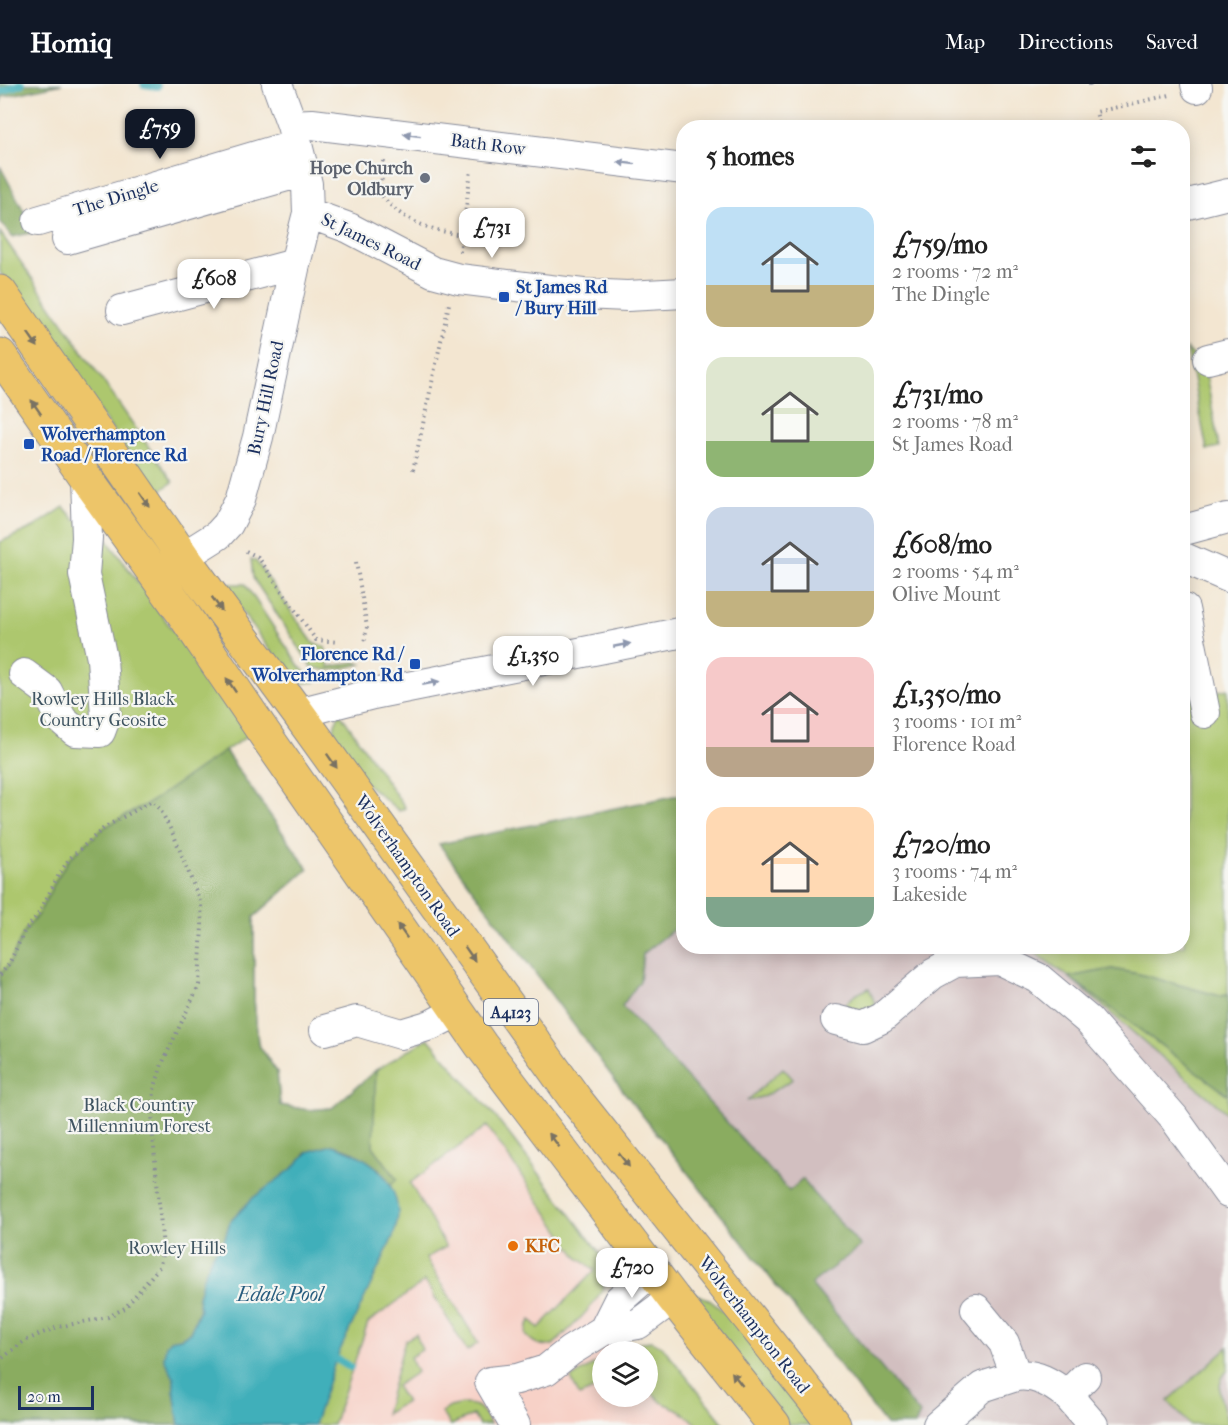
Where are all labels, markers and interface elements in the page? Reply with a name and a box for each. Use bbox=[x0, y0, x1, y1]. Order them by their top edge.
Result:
text: Homiq bbox=[30, 26, 112, 59]
text: Map bbox=[945, 30, 985, 54]
text: Directions bbox=[1018, 30, 1113, 54]
text: Saved bbox=[1146, 30, 1198, 54]
pin: £759 bbox=[124, 109, 196, 160]
text: £759 bbox=[139, 117, 181, 140]
street label: Bath Row bbox=[449, 130, 527, 160]
one-way arrow bbox=[402, 131, 421, 140]
icon: filters bbox=[1127, 140, 1160, 173]
text: 5 homes bbox=[706, 141, 794, 172]
place label: Hope Church Oldbury bbox=[310, 158, 414, 200]
one-way arrow bbox=[616, 158, 635, 167]
marker: Hope Church Oldbury bbox=[418, 171, 432, 185]
street label: The Dingle bbox=[71, 175, 161, 221]
pin: £731 bbox=[456, 208, 528, 259]
street label: St James Road bbox=[318, 209, 425, 275]
text: £731 bbox=[473, 216, 511, 239]
text: £759/mo bbox=[892, 229, 988, 260]
icon: home bbox=[754, 231, 826, 303]
pin: £608 bbox=[178, 259, 250, 310]
text: 2 rooms · 72 m² bbox=[892, 260, 1018, 283]
text: £608 bbox=[191, 267, 237, 290]
place label: St James Rd / Bury Hill bbox=[515, 277, 609, 319]
text: The Dingle bbox=[892, 283, 990, 306]
marker: St James Rd / Bury Hill bbox=[497, 290, 511, 304]
one-way arrow bbox=[27, 332, 39, 348]
street label: Bury Hill Road bbox=[244, 339, 288, 457]
text: £731/mo bbox=[892, 379, 983, 410]
icon: home bbox=[754, 381, 826, 453]
one-way arrow bbox=[30, 400, 42, 416]
text: 2 rooms · 78 m² bbox=[892, 410, 1018, 433]
place label: Wolverhampton Road / Florence Rd bbox=[40, 424, 188, 466]
text: St James Road bbox=[892, 433, 1013, 456]
marker: Wolverhampton Road / Florence Rd bbox=[22, 437, 36, 451]
one-way arrow bbox=[139, 492, 151, 508]
text: £608/mo bbox=[892, 529, 992, 560]
icon: home bbox=[754, 531, 826, 603]
text: 2 rooms · 54 m² bbox=[892, 560, 1019, 583]
text: Olive Mount bbox=[892, 583, 1001, 606]
one-way arrow bbox=[211, 596, 223, 611]
pin: £1,350 bbox=[484, 636, 582, 687]
one-way arrow bbox=[613, 640, 632, 649]
place label: Florence Rd / Wolverhampton Rd bbox=[251, 644, 406, 686]
text: £1,350 bbox=[507, 644, 559, 667]
marker: Florence Rd / Wolverhampton Rd bbox=[408, 657, 422, 671]
one-way arrow bbox=[226, 676, 237, 693]
one-way arrow bbox=[421, 678, 440, 687]
text: £1,350/mo bbox=[892, 679, 1001, 710]
icon: home bbox=[754, 681, 826, 753]
park label: Rowley Hills Black Country Geosite bbox=[31, 689, 176, 731]
text: 3 rooms · 101 m² bbox=[892, 710, 1021, 733]
text: Florence Road bbox=[892, 733, 1016, 756]
one-way arrow bbox=[326, 752, 338, 768]
street label: Wolverhampton Road bbox=[350, 790, 464, 941]
text: £720/mo bbox=[892, 829, 991, 860]
icon: home bbox=[754, 831, 826, 903]
text: 3 rooms · 74 m² bbox=[892, 860, 1017, 883]
text: Lakeside bbox=[892, 883, 967, 906]
one-way arrow bbox=[396, 924, 408, 940]
one-way arrow bbox=[464, 945, 476, 961]
road number: A4123 bbox=[484, 999, 538, 1025]
park label: Black Country Millennium Forest bbox=[67, 1095, 211, 1137]
one-way arrow bbox=[548, 1133, 560, 1148]
one-way arrow bbox=[617, 1153, 629, 1168]
place label: KFC bbox=[525, 1236, 560, 1257]
park label: Rowley Hills bbox=[128, 1238, 226, 1259]
marker: KFC bbox=[506, 1239, 520, 1253]
pin: £720 bbox=[596, 1248, 668, 1299]
street label: Wolverhampton Road bbox=[693, 1251, 814, 1398]
text: £720 bbox=[610, 1256, 654, 1279]
water label: Edale Pool bbox=[236, 1283, 325, 1306]
map controls bbox=[592, 1341, 658, 1407]
button: layers bbox=[592, 1341, 658, 1407]
one-way arrow bbox=[731, 1371, 744, 1387]
scale bar bbox=[18, 1383, 94, 1410]
text: 20 m bbox=[27, 1387, 61, 1406]

